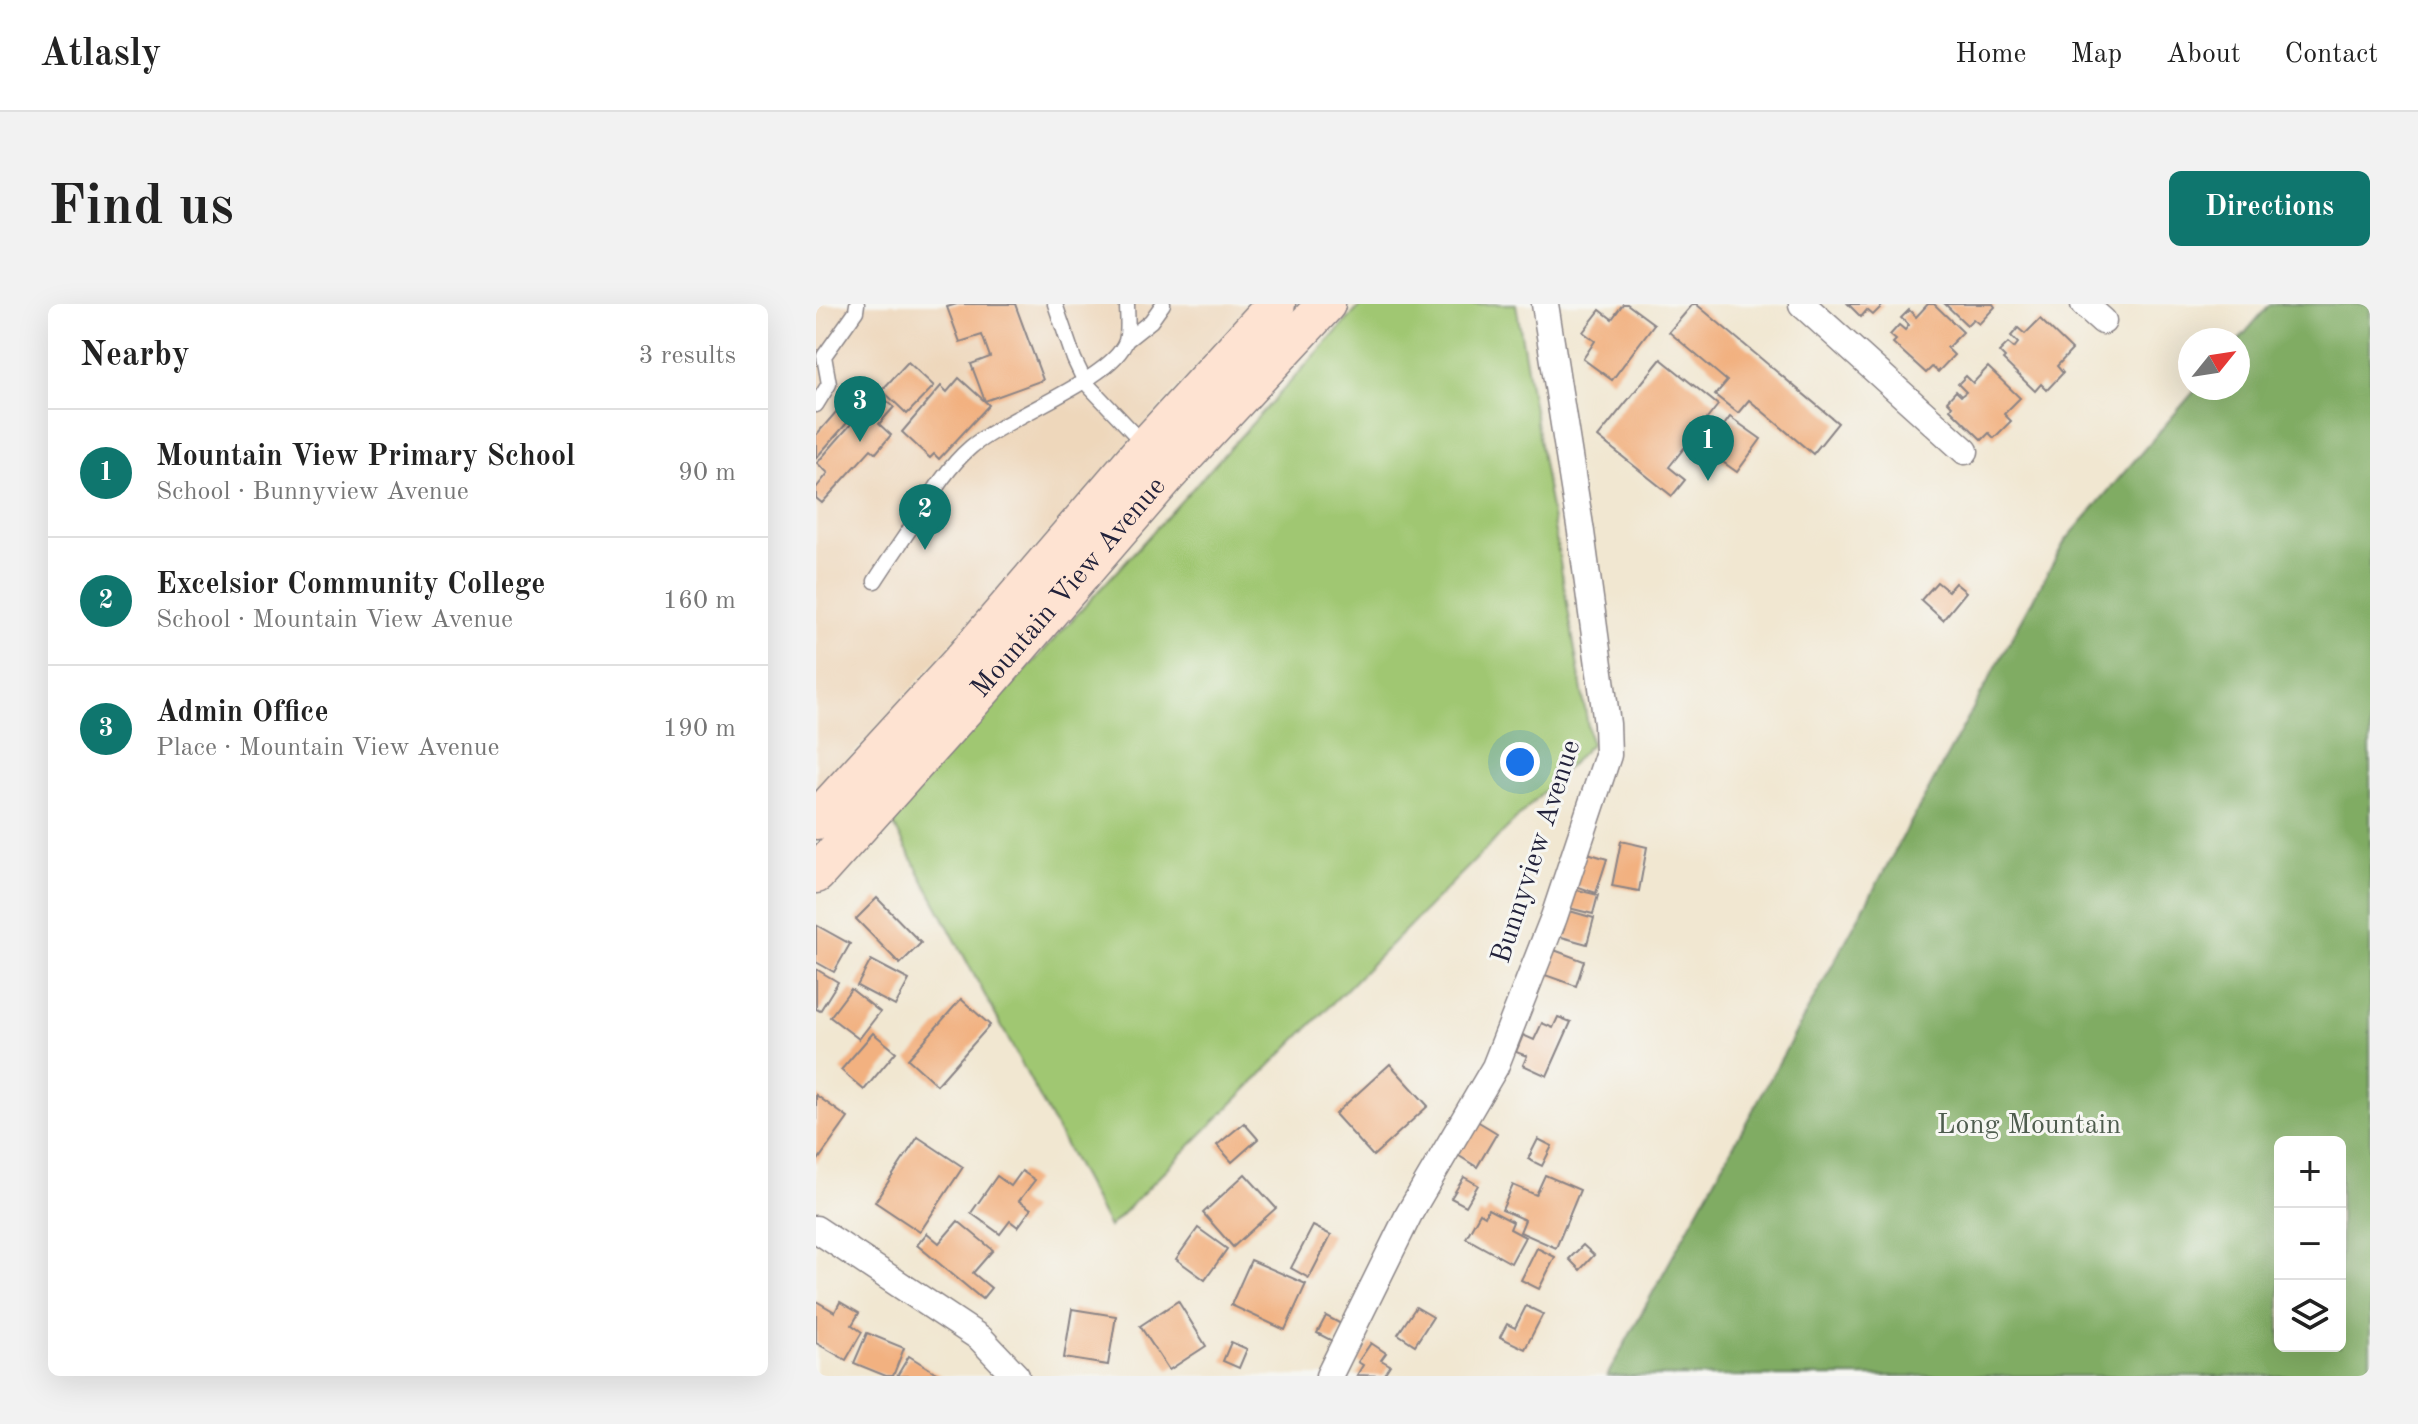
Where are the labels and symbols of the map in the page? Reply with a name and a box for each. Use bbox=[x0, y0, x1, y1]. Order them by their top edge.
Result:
north arrow bbox=[2178, 328, 2250, 400]
pin: 3 bbox=[834, 376, 886, 442]
pin: 1 bbox=[1682, 415, 1734, 481]
street label: Mountain View Avenue bbox=[967, 473, 1172, 704]
pin: 2 bbox=[899, 484, 951, 550]
street label: Bunnyview Avenue bbox=[1488, 737, 1586, 967]
your location bbox=[1500, 742, 1540, 782]
park label: Long Mountain bbox=[1937, 1112, 2121, 1140]

